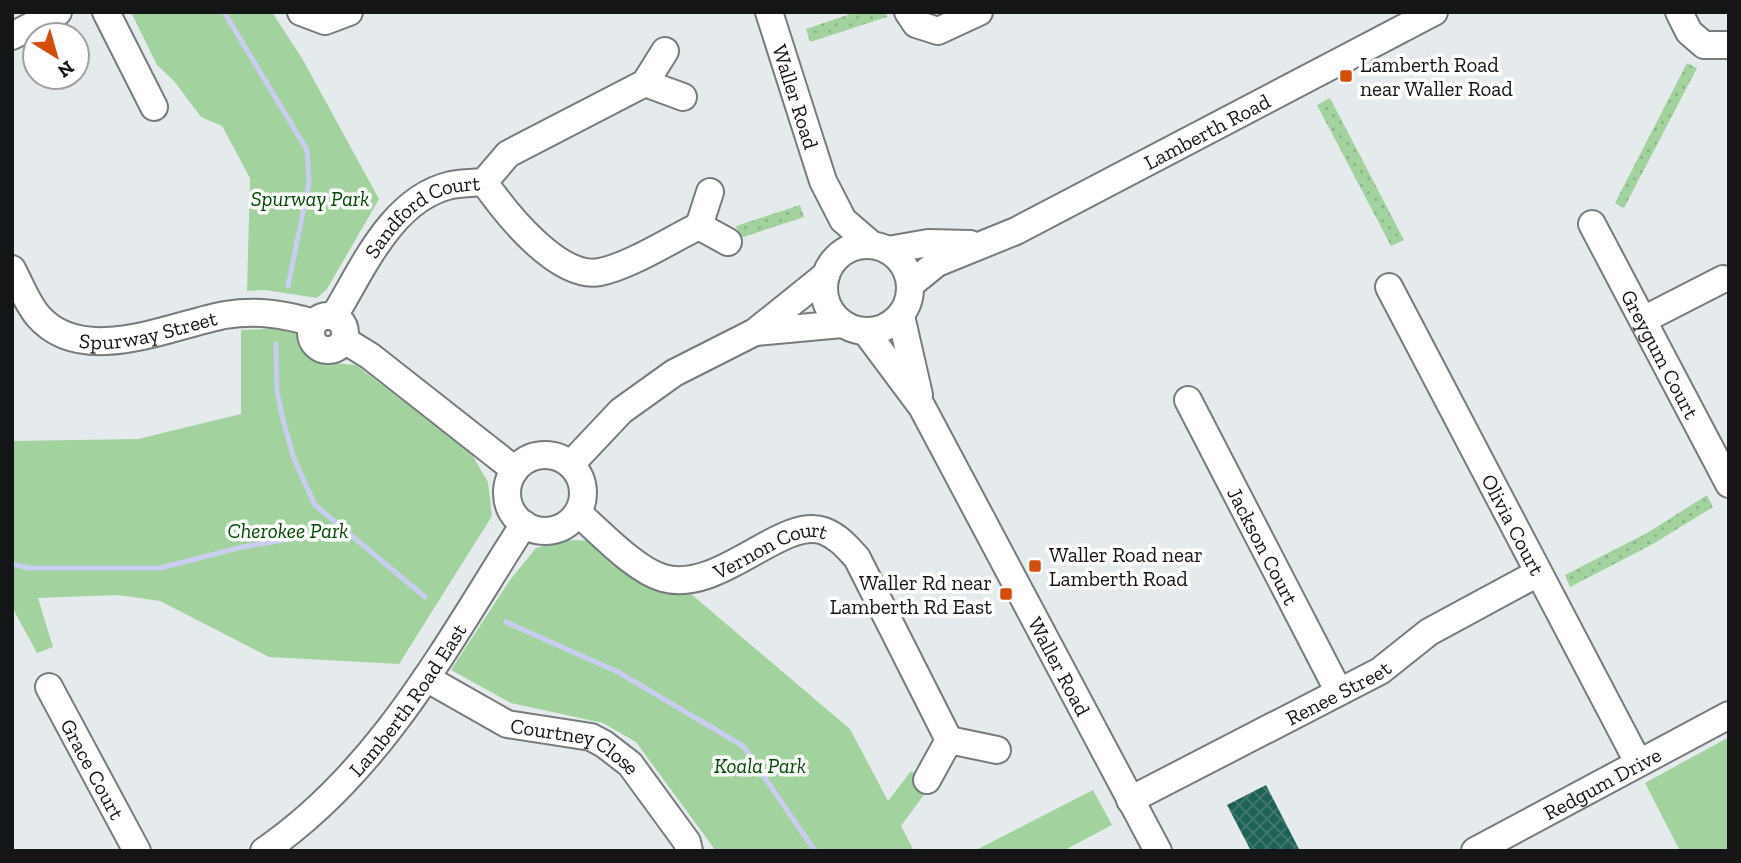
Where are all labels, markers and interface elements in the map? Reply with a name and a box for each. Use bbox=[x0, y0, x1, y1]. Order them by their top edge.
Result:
north arrow bbox=[21, 21, 91, 91]
street label: Waller Road bbox=[768, 41, 825, 153]
place label: Lamberth Road near Waller Road bbox=[1360, 52, 1513, 101]
text: N bbox=[53, 56, 79, 83]
marker: Lamberth Road near Waller Road bbox=[1338, 68, 1354, 84]
street label: Lamberth Road bbox=[1139, 88, 1275, 174]
street label: Sandford Court bbox=[359, 170, 481, 262]
park label: Spurway Park bbox=[251, 186, 369, 211]
street label: Greygum Court bbox=[1616, 285, 1705, 423]
street label: Spurway Street bbox=[78, 305, 220, 354]
street label: Olivia Court bbox=[1477, 470, 1550, 579]
street label: Jackson Court bbox=[1223, 482, 1304, 609]
street label: Vernon Court bbox=[708, 516, 832, 584]
park label: Cherokee Park bbox=[228, 518, 348, 543]
place label: Waller Road near Lamberth Road bbox=[1049, 542, 1203, 591]
marker: Waller Road near Lamberth Road bbox=[1027, 558, 1043, 574]
place label: Waller Rd near Lamberth Rd East bbox=[830, 570, 992, 619]
marker: Waller Rd near Lamberth Rd East bbox=[998, 586, 1014, 602]
street label: Waller Road bbox=[1023, 612, 1096, 720]
street label: Lamberth Road East bbox=[343, 618, 471, 781]
street label: Renee Street bbox=[1281, 655, 1396, 730]
street label: Courtney Close bbox=[509, 712, 646, 779]
street label: Grace Court bbox=[56, 714, 130, 824]
street label: Redgum Drive bbox=[1539, 741, 1665, 825]
park label: Koala Park bbox=[714, 753, 806, 778]

